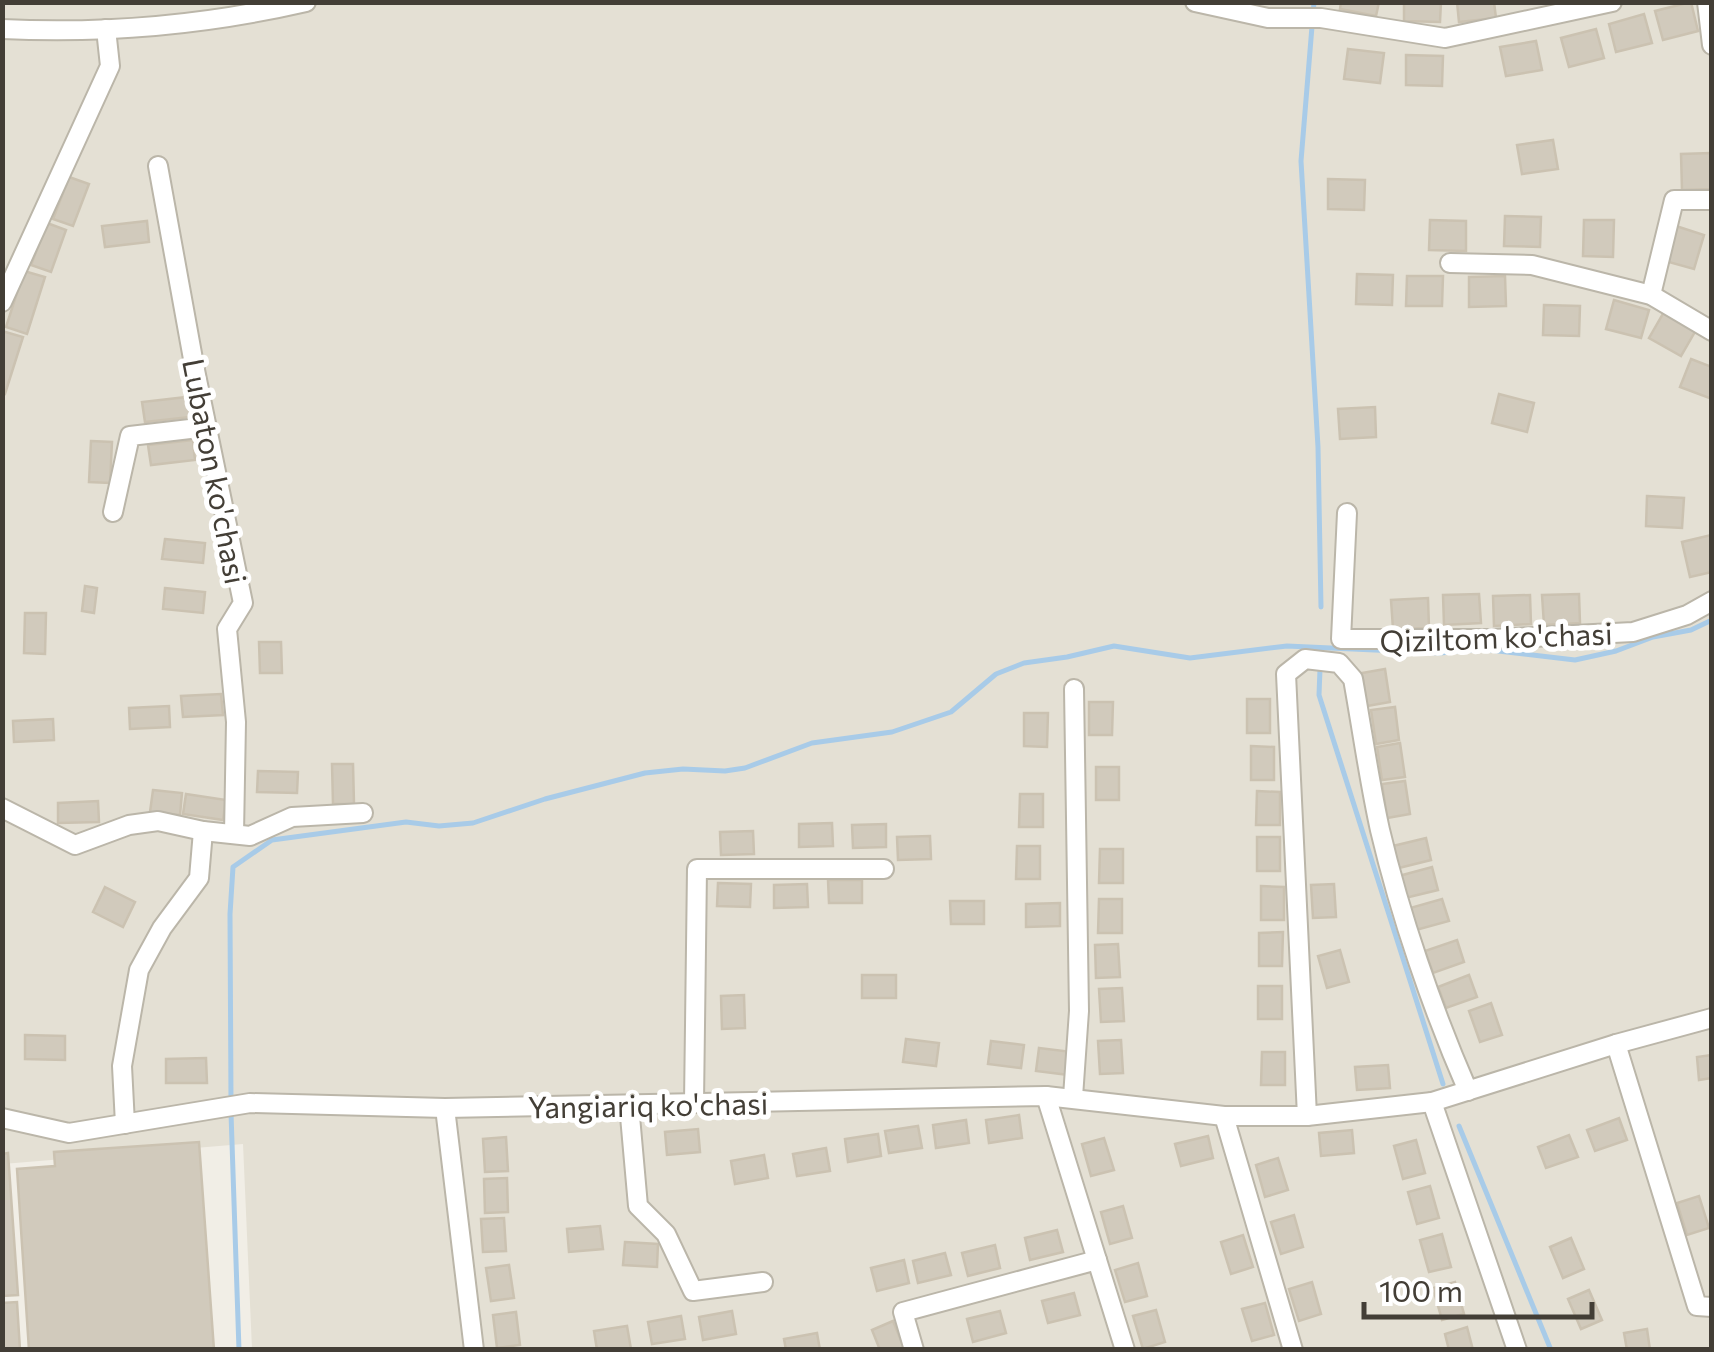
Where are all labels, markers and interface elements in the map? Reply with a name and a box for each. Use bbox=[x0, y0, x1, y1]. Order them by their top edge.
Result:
street label: Lubaton ko'chasi bbox=[176, 355, 256, 587]
street label: Qiziltom ko'chasi bbox=[1379, 613, 1613, 659]
street label: Yangiariq ko'chasi bbox=[527, 1083, 769, 1125]
scale bar bbox=[1364, 1257, 1592, 1319]
text: 100 m bbox=[1379, 1271, 1463, 1308]

